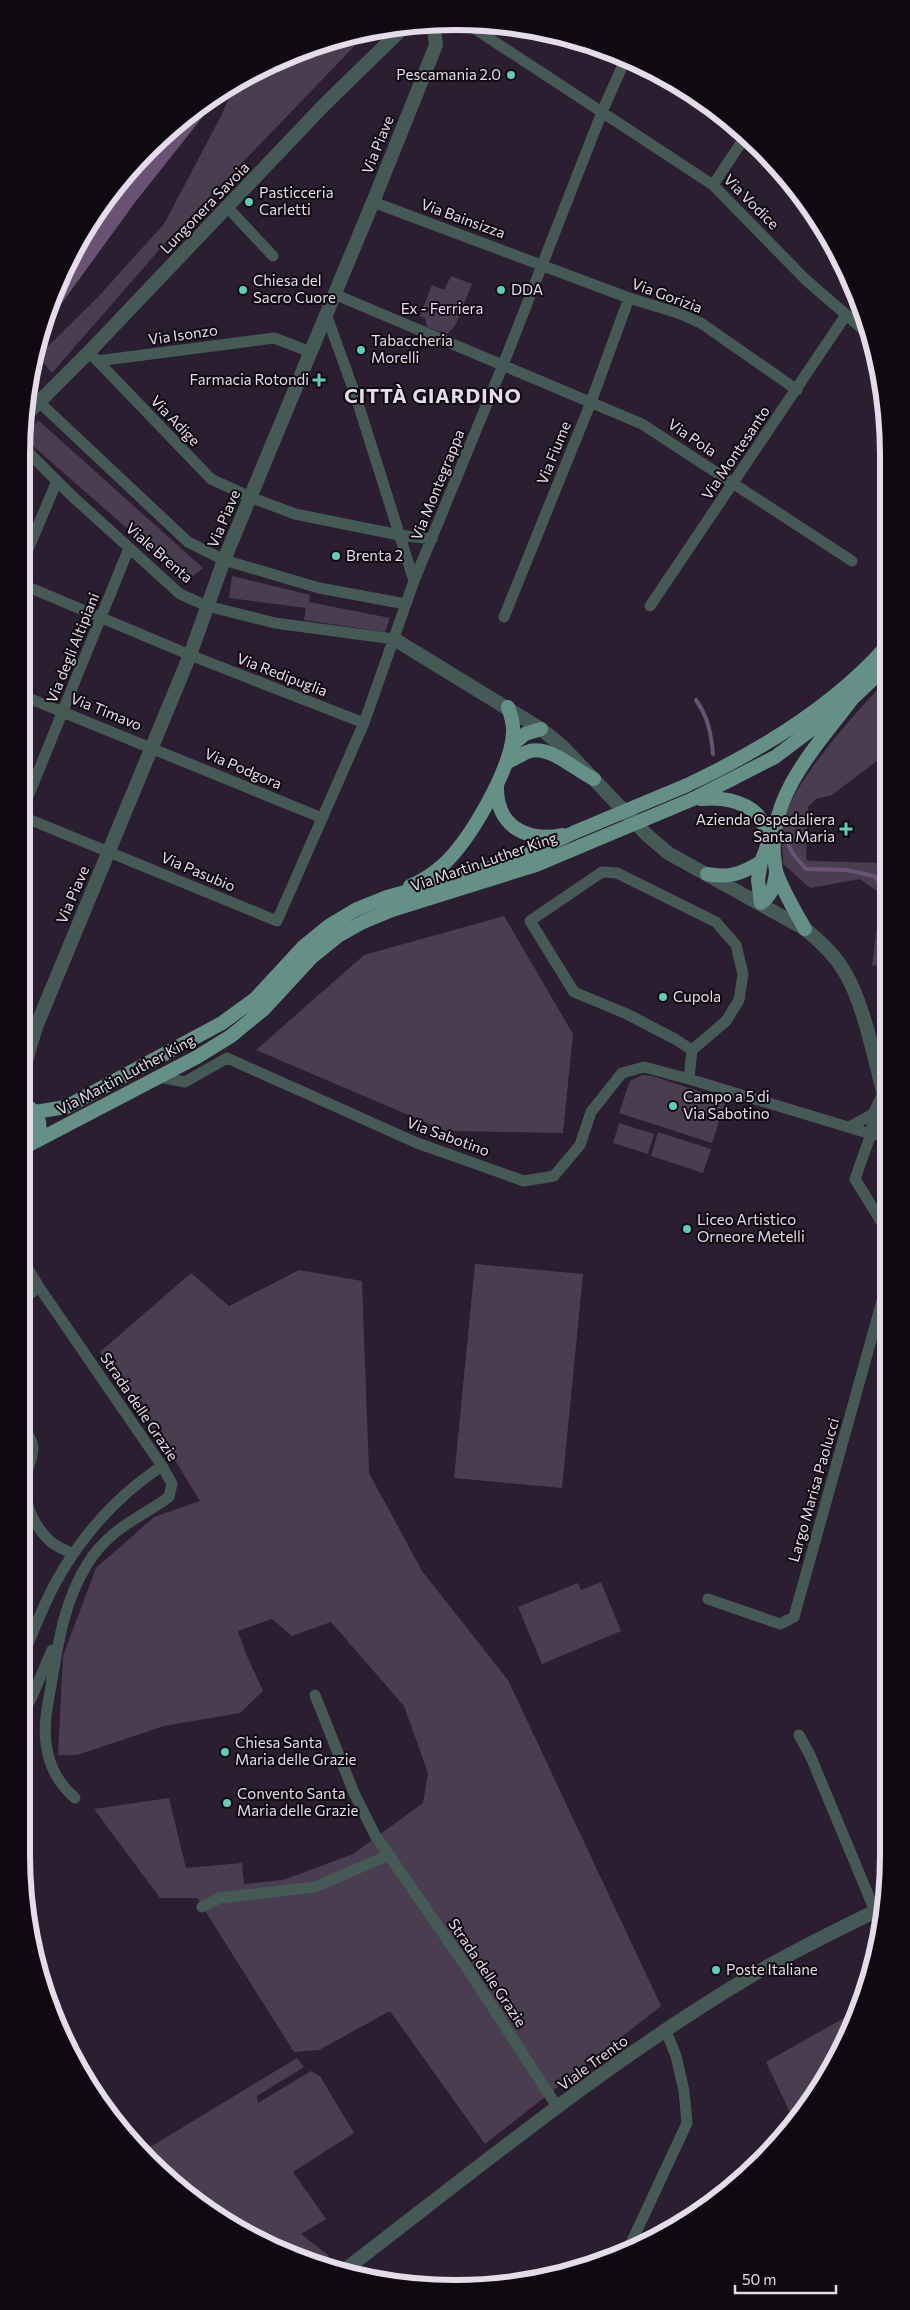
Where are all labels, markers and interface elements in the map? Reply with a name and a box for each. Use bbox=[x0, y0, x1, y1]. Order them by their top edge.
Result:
place label: Pescamania 2.0 bbox=[396, 65, 501, 83]
marker: Pescamania 2.0 bbox=[505, 69, 517, 81]
street label: Via Piave bbox=[357, 113, 397, 176]
street label: Lungonera Savoia bbox=[156, 158, 252, 257]
street label: Via Vodice bbox=[720, 170, 783, 233]
place label: Pasticceria Carletti bbox=[259, 183, 334, 218]
street label: Via Bainsizza bbox=[419, 195, 508, 242]
marker: Pasticceria Carletti bbox=[243, 196, 255, 208]
place label: Chiesa del Sacro Cuore bbox=[253, 271, 336, 306]
street label: Via Gorizia bbox=[630, 274, 705, 316]
place label: DDA bbox=[511, 280, 543, 298]
marker: Chiesa del Sacro Cuore bbox=[237, 284, 249, 296]
marker: DDA bbox=[495, 284, 507, 296]
park label: Ex - Ferriera bbox=[401, 299, 483, 317]
street label: Via Isonzo bbox=[147, 320, 219, 348]
place label: Tabaccheria Morelli bbox=[371, 331, 453, 366]
marker: Tabaccheria Morelli bbox=[355, 344, 367, 356]
place label: Farmacia Rotondi bbox=[189, 370, 309, 388]
marker: Farmacia Rotondi bbox=[313, 374, 325, 386]
district label: CITTÀ GIARDINO bbox=[344, 383, 522, 407]
street label: Via Adige bbox=[147, 391, 204, 449]
street label: Via Montesanto bbox=[697, 402, 773, 503]
street label: Via Pola bbox=[665, 414, 720, 460]
street label: Via Fiume bbox=[532, 418, 574, 487]
street label: Via Montegrappa bbox=[407, 426, 468, 543]
street label: Via Piave bbox=[203, 487, 243, 550]
street label: Viale Brenta bbox=[123, 518, 197, 586]
place label: Brenta 2 bbox=[346, 546, 403, 564]
marker: Brenta 2 bbox=[330, 550, 342, 562]
street label: Via degli Altipiani bbox=[42, 590, 102, 705]
street label: Via Redipuglia bbox=[234, 649, 330, 700]
street label: Via Timavo bbox=[68, 689, 145, 734]
street label: Via Podgora bbox=[202, 744, 285, 792]
place label: Azienda Ospedaliera Santa Maria bbox=[696, 810, 835, 845]
marker: Azienda Ospedaliera Santa Maria bbox=[839, 822, 853, 836]
street label: Via Martin Luther King bbox=[408, 828, 559, 895]
street label: Via Pasubio bbox=[158, 847, 238, 895]
street label: Via Piave bbox=[52, 863, 92, 926]
place label: Cupola bbox=[673, 987, 721, 1005]
marker: Cupola bbox=[657, 991, 669, 1003]
street label: Via Martin Luther King bbox=[54, 1030, 198, 1118]
place label: Campo a 5 di Via Sabotino bbox=[683, 1087, 770, 1122]
marker: Campo a 5 di Via Sabotino bbox=[667, 1100, 679, 1112]
street label: Via Sabotino bbox=[404, 1113, 492, 1159]
place label: Liceo Artistico Orneore Metelli bbox=[697, 1210, 805, 1245]
marker: Liceo Artistico Orneore Metelli bbox=[681, 1223, 693, 1235]
street label: Strada delle Grazie bbox=[97, 1349, 183, 1464]
street label: Largo Marisa Paolucci bbox=[784, 1416, 842, 1564]
place label: Chiesa Santa Maria delle Grazie bbox=[235, 1733, 357, 1768]
marker: Chiesa Santa Maria delle Grazie bbox=[219, 1746, 231, 1758]
place label: Convento Santa Maria delle Grazie bbox=[237, 1784, 359, 1819]
marker: Convento Santa Maria delle Grazie bbox=[221, 1797, 233, 1809]
street label: Strada delle Grazie bbox=[445, 1915, 531, 2030]
place label: Poste Italiane bbox=[726, 1960, 818, 1978]
marker: Poste Italiane bbox=[710, 1964, 722, 1976]
street label: Viale Trento bbox=[554, 2031, 631, 2094]
scale bar bbox=[735, 2262, 836, 2294]
text: 50 m bbox=[742, 2270, 776, 2288]

